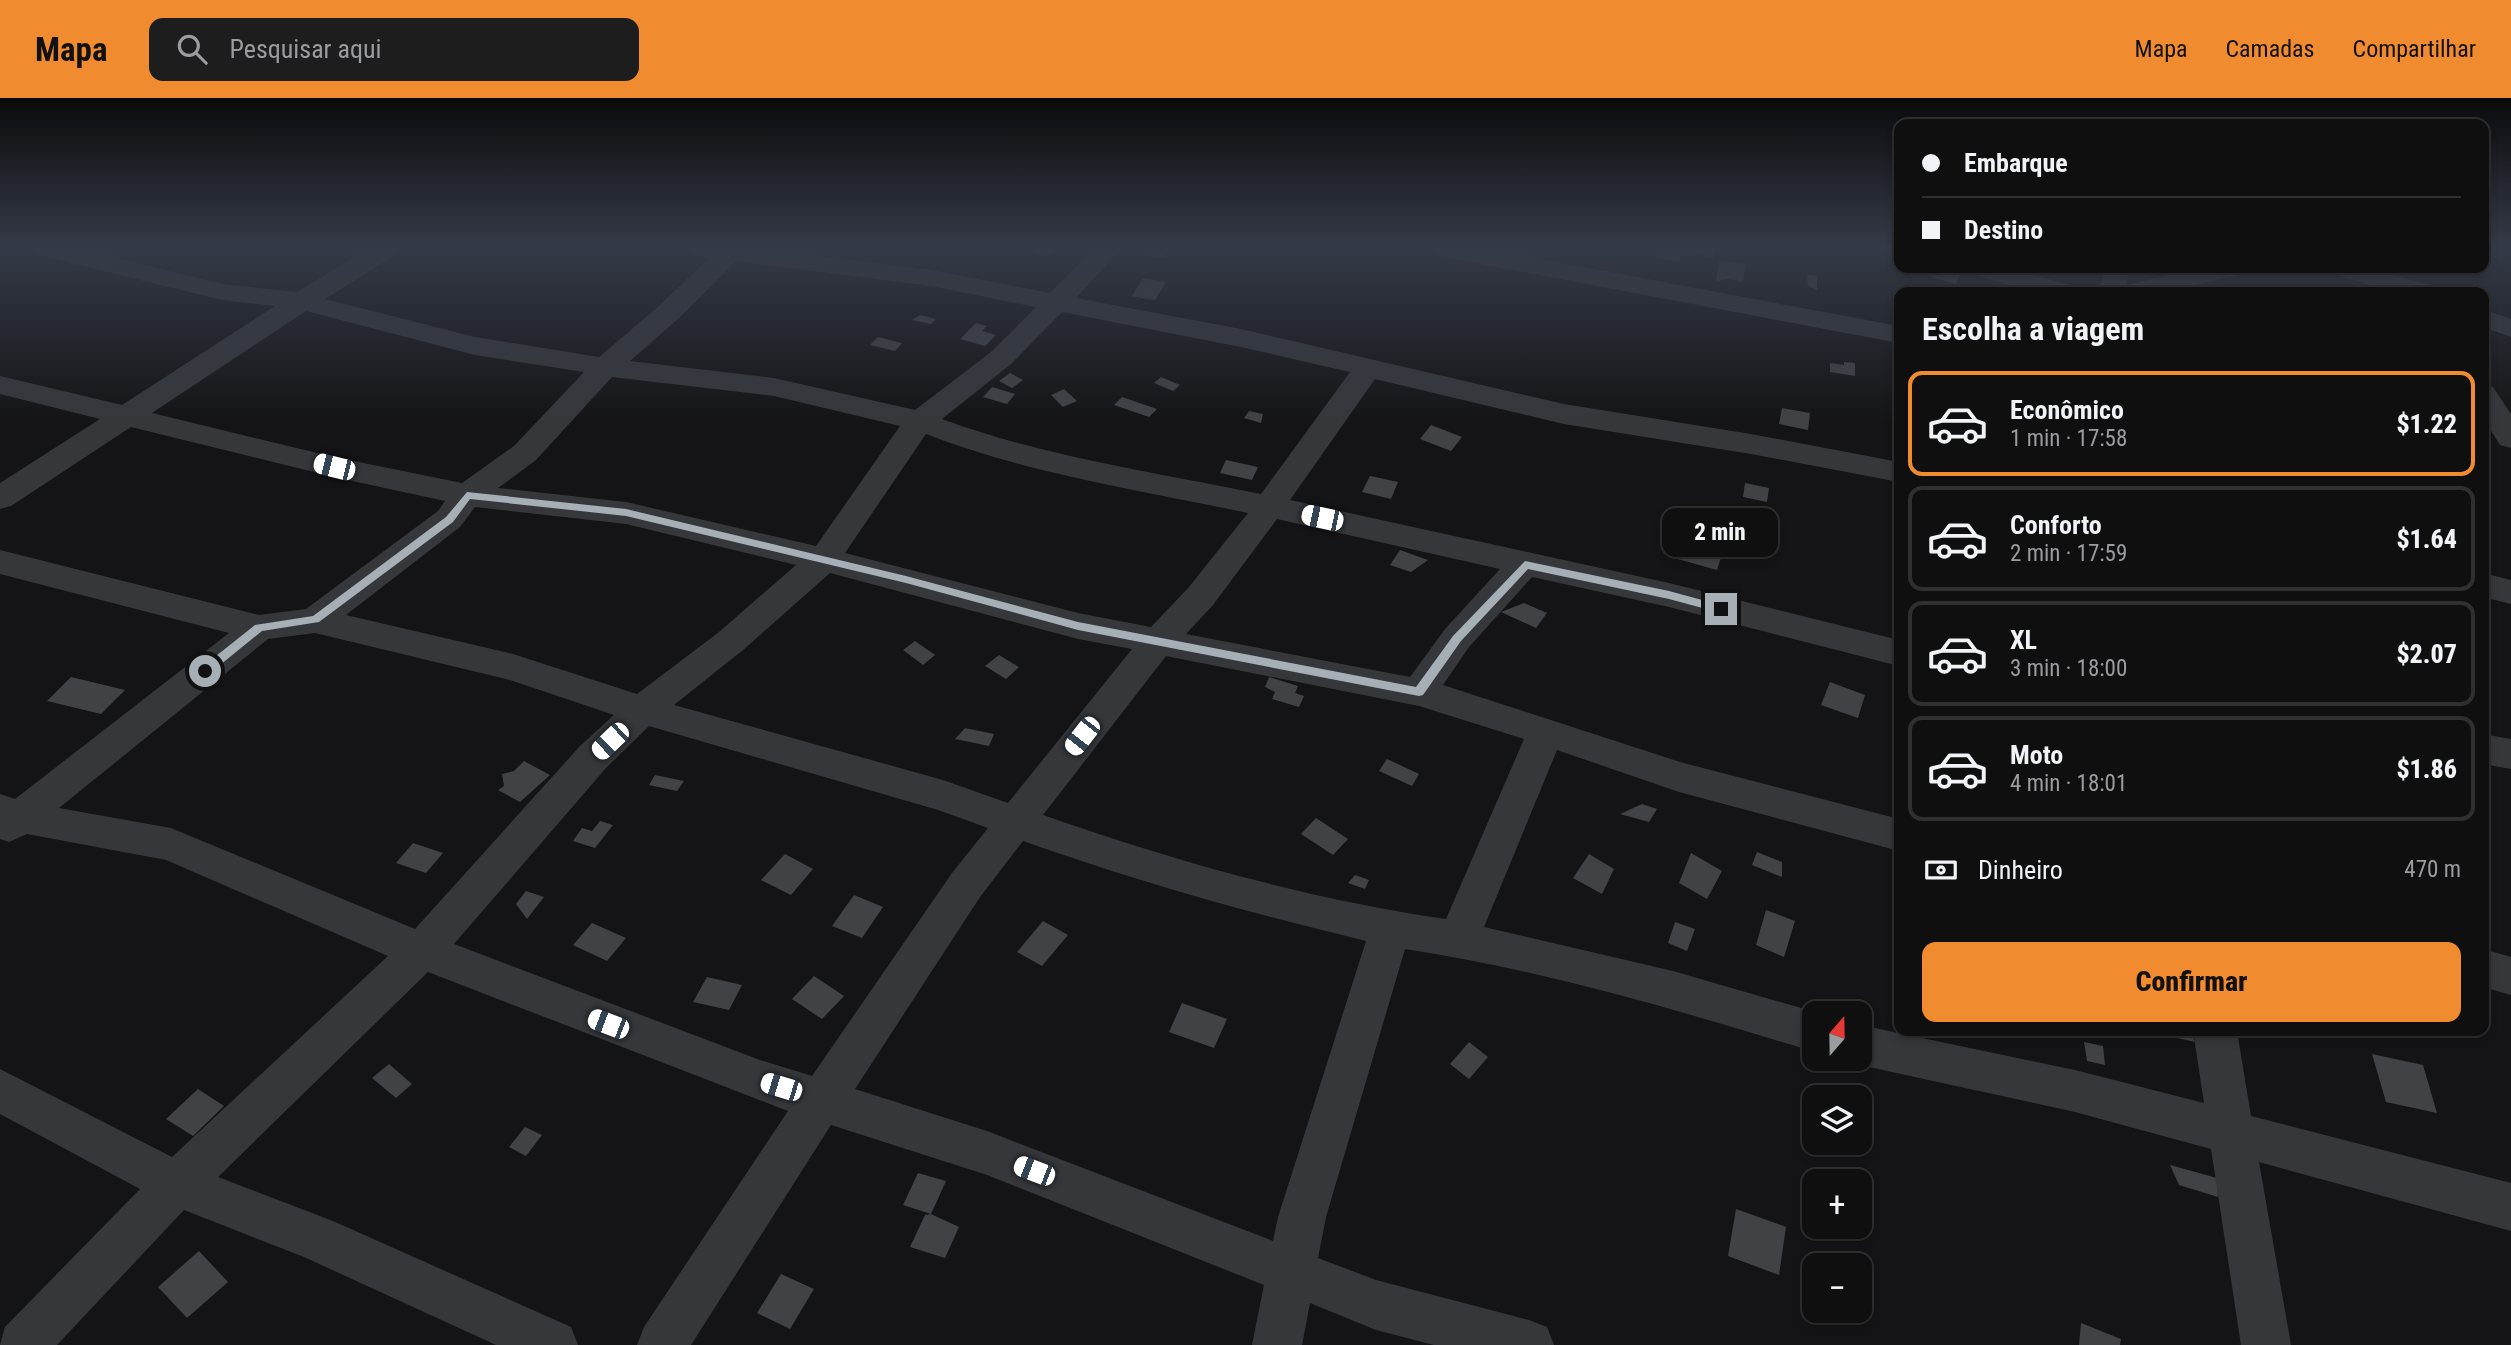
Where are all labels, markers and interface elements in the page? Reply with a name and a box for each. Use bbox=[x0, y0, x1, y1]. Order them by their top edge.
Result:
search box bbox=[149, 18, 639, 81]
text: Mapa bbox=[35, 30, 107, 69]
icon: search bbox=[173, 30, 211, 68]
text: Pesquisar aqui bbox=[229, 34, 382, 64]
text: Mapa bbox=[2135, 35, 2188, 63]
text: Camadas bbox=[2226, 35, 2315, 63]
text: Compartilhar bbox=[2353, 35, 2476, 63]
text: Embarque bbox=[1964, 148, 2068, 178]
text: Destino bbox=[1964, 215, 2043, 245]
text: Escolha a viagem bbox=[1922, 310, 2144, 348]
icon: car bbox=[1926, 392, 1989, 455]
text: Econômico bbox=[2010, 395, 2124, 425]
text: $1.22 bbox=[2396, 409, 2457, 439]
text: 1 min · 17:58 bbox=[2010, 425, 2127, 452]
car bbox=[312, 452, 357, 482]
car bbox=[1300, 503, 1345, 533]
icon: car bbox=[1926, 507, 1989, 570]
callout: 2 min bbox=[1663, 508, 1779, 556]
text: Conforto bbox=[2010, 510, 2102, 540]
text: 2 min bbox=[1694, 519, 1746, 546]
text: $1.64 bbox=[2396, 524, 2457, 554]
text: 2 min · 17:59 bbox=[2010, 540, 2127, 567]
route end bbox=[1705, 593, 1737, 625]
icon: car bbox=[1926, 622, 1989, 685]
text: XL bbox=[2010, 625, 2037, 655]
text: $2.07 bbox=[2396, 639, 2457, 669]
route start bbox=[189, 655, 221, 687]
text: 3 min · 18:00 bbox=[2010, 655, 2127, 682]
car bbox=[1061, 713, 1104, 759]
car bbox=[588, 719, 633, 763]
icon: car bbox=[1926, 737, 1989, 800]
text: Moto bbox=[2010, 740, 2063, 770]
text: $1.86 bbox=[2396, 754, 2457, 784]
text: 4 min · 18:01 bbox=[2010, 770, 2127, 797]
icon: cash bbox=[1922, 851, 1960, 889]
text: Dinheiro bbox=[1978, 855, 2063, 885]
text: 470 m bbox=[2404, 856, 2461, 883]
button: Confirmar bbox=[1922, 942, 2461, 1022]
north arrow bbox=[1802, 1001, 1872, 1071]
map controls bbox=[1802, 1001, 1872, 1323]
car bbox=[585, 1007, 632, 1041]
car bbox=[758, 1071, 805, 1103]
button: layers bbox=[1802, 1085, 1872, 1155]
car bbox=[1011, 1154, 1058, 1188]
button: + bbox=[1802, 1169, 1872, 1239]
button: − bbox=[1802, 1253, 1872, 1323]

